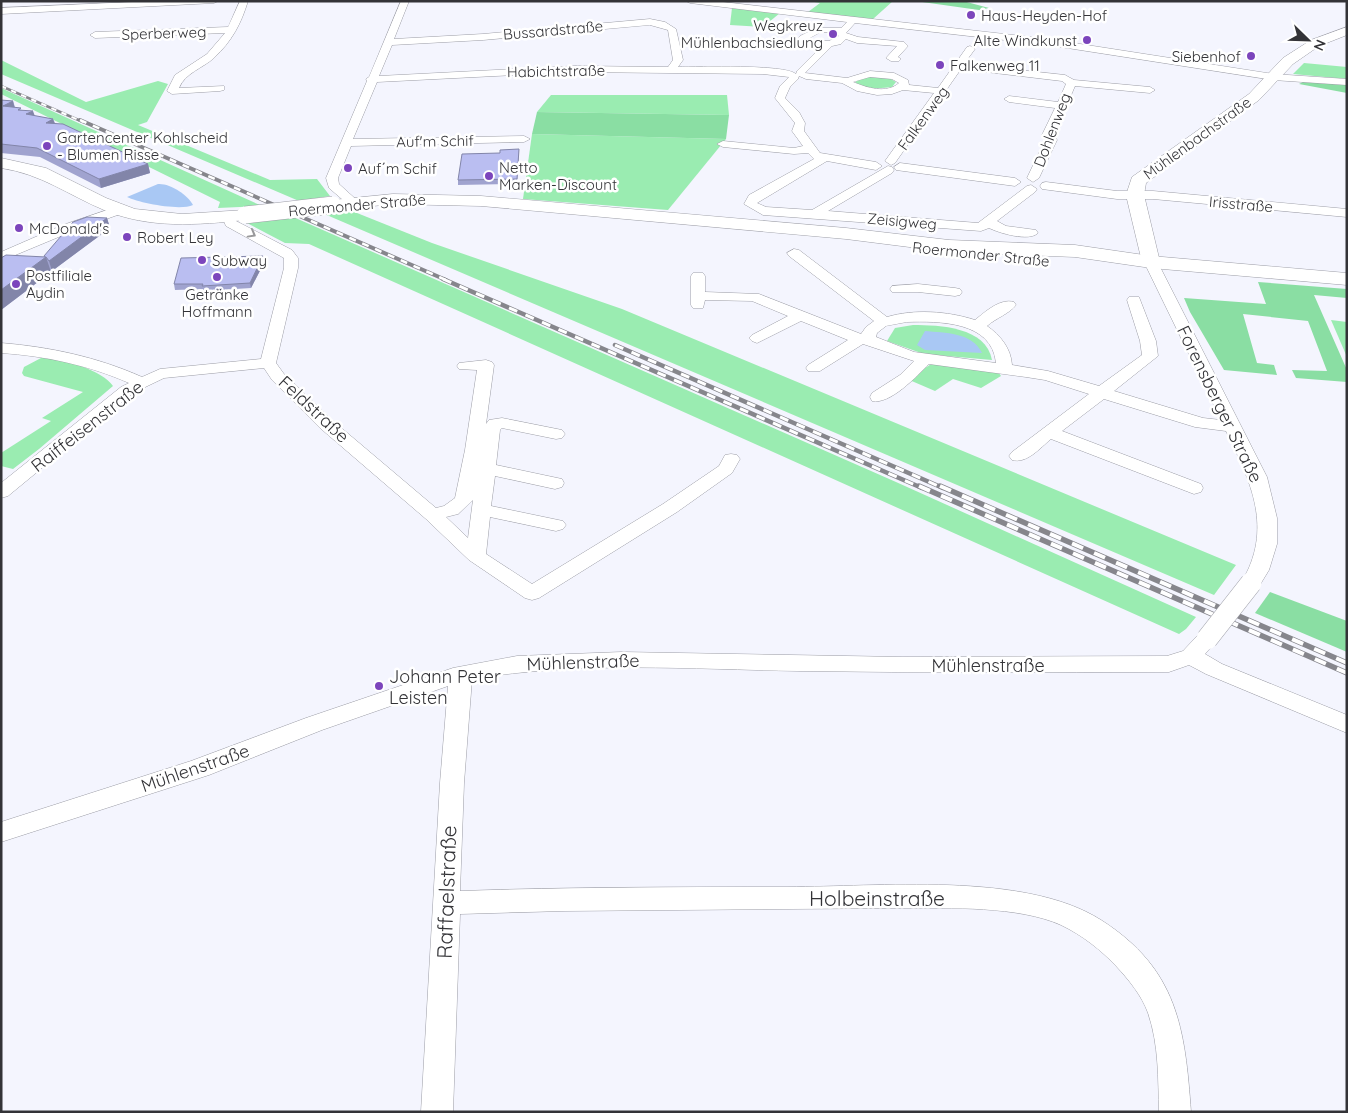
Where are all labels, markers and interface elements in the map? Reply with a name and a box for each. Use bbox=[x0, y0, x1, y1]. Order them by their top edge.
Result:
place label: Haus-Heyden-Hof bbox=[981, 6, 1108, 25]
marker: Haus-Heyden-Hof bbox=[965, 9, 977, 21]
north arrow bbox=[1283, 15, 1333, 65]
street label: Bussardstraße bbox=[502, 16, 604, 44]
place label: Wegkreuz Mühlenbachsiedlung bbox=[681, 16, 823, 52]
street label: Sperberweg bbox=[121, 22, 207, 44]
marker: Wegkreuz Mühlenbachsiedlung bbox=[827, 28, 839, 40]
place label: Alte Windkunst bbox=[974, 31, 1077, 50]
marker: Alte Windkunst bbox=[1081, 34, 1093, 46]
text: N bbox=[1310, 37, 1330, 53]
place label: Siebenhof bbox=[1172, 47, 1242, 66]
marker: Siebenhof bbox=[1245, 50, 1257, 62]
place label: Falkenweg 11 bbox=[950, 56, 1040, 75]
marker: Falkenweg 11 bbox=[934, 59, 946, 71]
street label: Habichtstraße bbox=[507, 61, 605, 81]
street label: Falkenweg bbox=[893, 82, 953, 154]
street label: Dohlenweg bbox=[1029, 90, 1075, 170]
street label: Mühlenbachstraße bbox=[1139, 92, 1255, 184]
place label: Gartencenter Kohlscheid - Blumen Risse bbox=[57, 128, 228, 164]
street label: Auf'm Schif bbox=[396, 131, 475, 151]
marker: Gartencenter Kohlscheid - Blumen Risse bbox=[41, 140, 53, 152]
place label: Netto Marken-Discount bbox=[499, 158, 617, 194]
place label: Auf´m Schif bbox=[358, 159, 437, 178]
marker: Auf´m Schif bbox=[342, 162, 354, 174]
marker: Netto Marken-Discount bbox=[483, 170, 495, 182]
street label: Roermonder Straße bbox=[287, 190, 427, 220]
street label: Irisstraße bbox=[1208, 192, 1274, 216]
street label: Zeisigweg bbox=[866, 208, 938, 234]
place label: McDonald's bbox=[29, 219, 109, 238]
marker: McDonald's bbox=[13, 222, 25, 234]
place label: Robert Ley bbox=[137, 228, 213, 247]
one-way arrow bbox=[246, 228, 255, 238]
marker: Robert Ley bbox=[121, 231, 133, 243]
street label: Roermonder Straße bbox=[911, 237, 1051, 271]
place label: Subway bbox=[212, 251, 267, 270]
marker: Subway bbox=[196, 254, 208, 266]
place label: Postfiliale Aydin bbox=[26, 266, 92, 302]
marker: Getränke Hoffmann bbox=[211, 271, 223, 283]
marker: Postfiliale Aydin bbox=[10, 278, 22, 290]
place label: Getränke Hoffmann bbox=[182, 285, 252, 321]
street label: Forensberger Straße bbox=[1172, 322, 1268, 486]
street label: Feldstraße bbox=[274, 371, 354, 447]
street label: Raiffeisenstraße bbox=[26, 375, 148, 477]
street label: Mühlenstraße bbox=[526, 649, 640, 675]
street label: Mühlenstraße bbox=[931, 654, 1045, 677]
place label: Johann Peter Leisten bbox=[389, 665, 501, 709]
marker: Johann Peter Leisten bbox=[373, 680, 385, 692]
street label: Mühlenstraße bbox=[138, 739, 252, 797]
street label: Raffaelstraße bbox=[431, 825, 461, 959]
street label: Holbeinstraße bbox=[809, 885, 945, 911]

